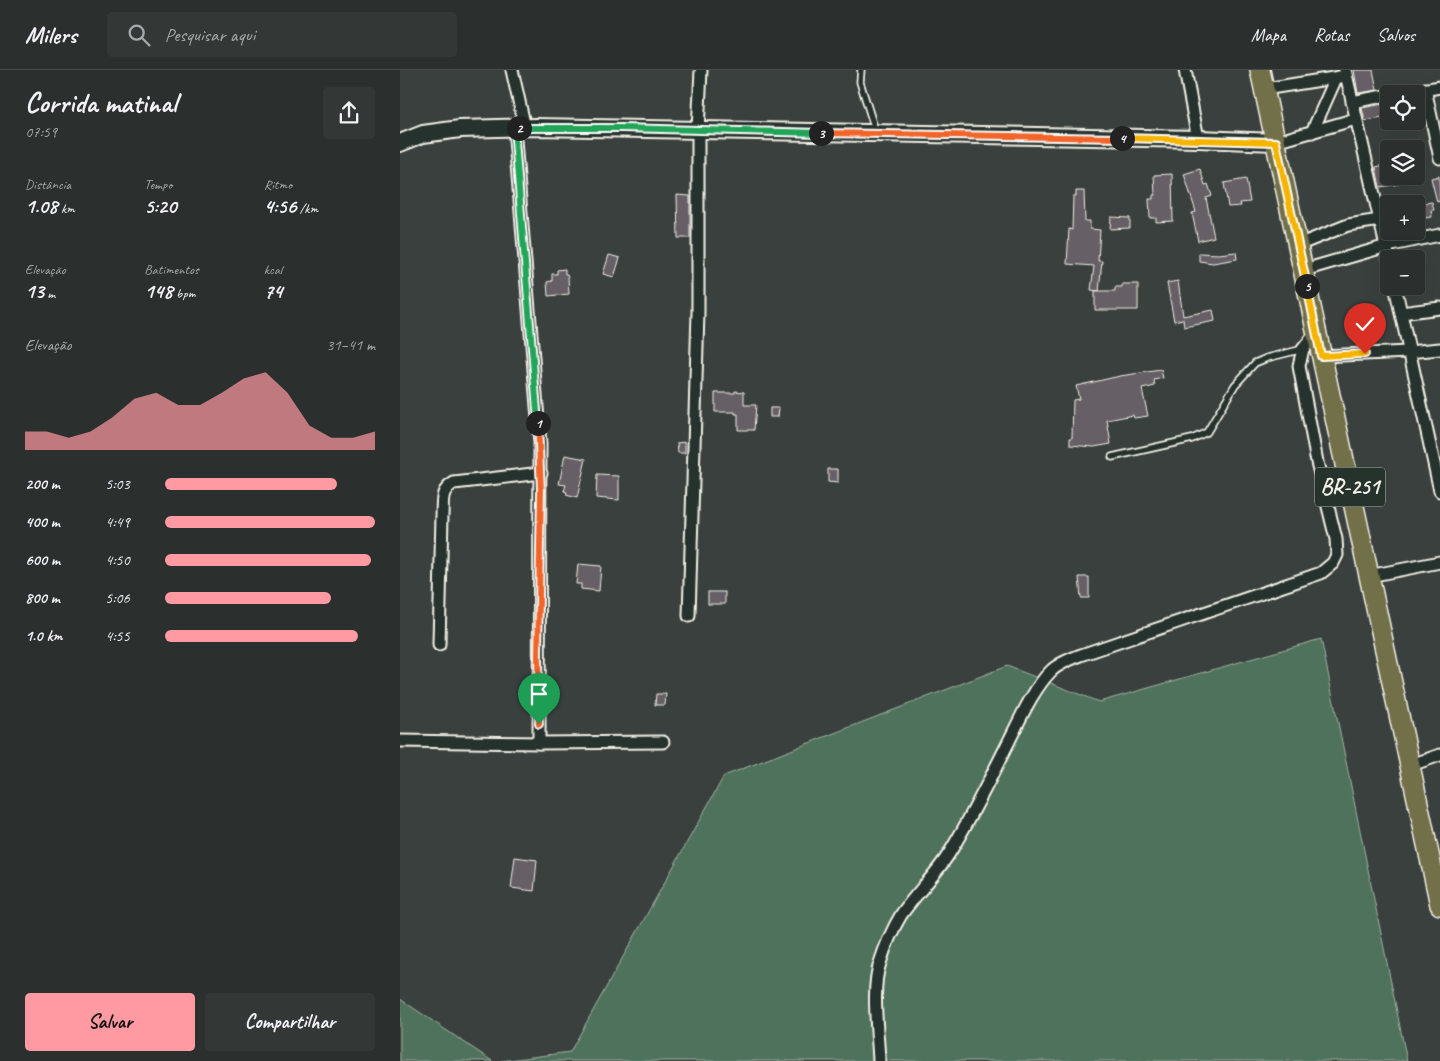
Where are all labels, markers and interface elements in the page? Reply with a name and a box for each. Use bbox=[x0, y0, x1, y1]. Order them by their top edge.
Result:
search box bbox=[107, 12, 457, 57]
text: Milers bbox=[25, 20, 77, 50]
icon: search bbox=[125, 21, 153, 49]
text: Pesquisar aqui bbox=[165, 23, 255, 47]
text: Mapa bbox=[1251, 24, 1286, 46]
text: Rotas bbox=[1314, 24, 1349, 46]
text: Salvos bbox=[1377, 24, 1415, 46]
text: Corrida matinal bbox=[25, 85, 177, 120]
map controls bbox=[1380, 85, 1425, 295]
button: locate bbox=[1380, 85, 1425, 130]
button: share bbox=[323, 87, 375, 139]
pin: 2 bbox=[506, 116, 532, 140]
text: 2 bbox=[516, 120, 523, 137]
pin: 3 bbox=[808, 120, 834, 146]
text: 07:59 bbox=[25, 122, 57, 142]
text: 3 bbox=[818, 125, 825, 142]
pin: 4 bbox=[1110, 126, 1134, 150]
text: 4 bbox=[1119, 130, 1126, 147]
button: layers bbox=[1380, 140, 1425, 185]
text: Distância bbox=[25, 176, 71, 193]
text: Tempo bbox=[144, 176, 172, 193]
text: Ritmo bbox=[264, 176, 292, 193]
text: 1.08 bbox=[25, 193, 58, 219]
text: 5:20 bbox=[144, 193, 177, 219]
text: 4:56 bbox=[264, 193, 296, 219]
button: + bbox=[1380, 195, 1425, 240]
text: km bbox=[58, 200, 75, 217]
text: /km bbox=[296, 200, 318, 217]
button: − bbox=[1380, 250, 1425, 295]
text: Elevação bbox=[25, 261, 66, 278]
text: Batimentos bbox=[144, 261, 199, 278]
text: kcal bbox=[264, 261, 282, 278]
pin: 5 bbox=[1294, 274, 1320, 298]
text: 13 bbox=[25, 278, 44, 304]
text: 148 bbox=[144, 278, 173, 304]
text: 74 bbox=[264, 278, 282, 304]
text: 5 bbox=[1304, 278, 1311, 295]
text: m bbox=[44, 285, 55, 302]
text: bpm bbox=[173, 285, 195, 302]
pin bbox=[1344, 303, 1386, 354]
icon: check bbox=[1351, 310, 1379, 338]
text: Elevação bbox=[25, 335, 71, 355]
text: 31–41 m bbox=[326, 335, 375, 355]
pin: 1 bbox=[526, 410, 550, 436]
text: 1 bbox=[535, 415, 542, 432]
road number: BR-251 bbox=[1315, 468, 1385, 507]
text: 200 m bbox=[25, 474, 60, 494]
text: 5:03 bbox=[105, 474, 130, 494]
text: 400 m bbox=[25, 512, 60, 532]
text: 4:49 bbox=[105, 512, 130, 532]
text: 600 m bbox=[25, 550, 60, 570]
text: 4:50 bbox=[105, 550, 130, 570]
text: 800 m bbox=[25, 588, 60, 608]
text: 5:06 bbox=[105, 588, 130, 608]
text: 1.0 km bbox=[25, 626, 62, 646]
text: 4:55 bbox=[105, 626, 130, 646]
pin bbox=[518, 673, 560, 724]
icon: arrive bbox=[525, 680, 553, 708]
button: Salvar bbox=[25, 993, 195, 1051]
button: Compartilhar bbox=[205, 993, 375, 1051]

